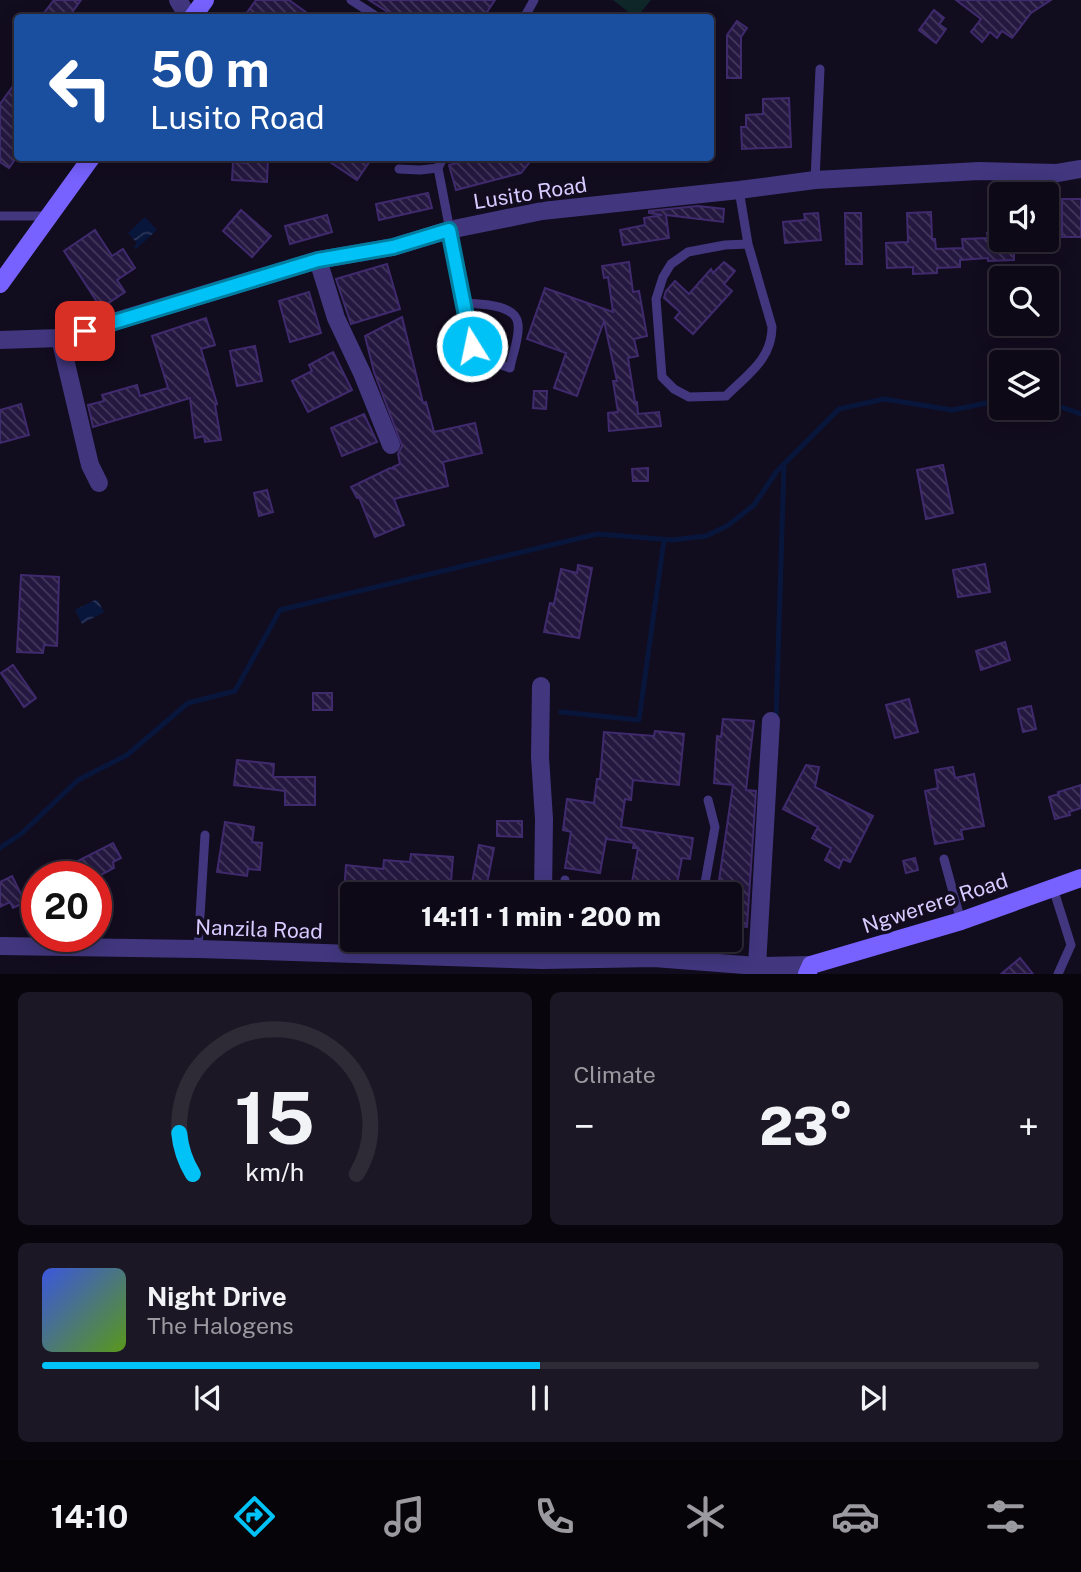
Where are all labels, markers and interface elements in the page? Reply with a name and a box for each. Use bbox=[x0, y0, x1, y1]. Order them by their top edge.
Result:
text: 50 m bbox=[150, 40, 270, 98]
icon: left bbox=[35, 42, 126, 133]
text: Lusito Road bbox=[150, 99, 325, 136]
street label: Lusito Road bbox=[471, 172, 589, 214]
map controls bbox=[989, 182, 1059, 420]
button: sound bbox=[989, 182, 1059, 252]
button: search bbox=[989, 266, 1059, 336]
pin bbox=[55, 301, 115, 361]
position arrow bbox=[435, 309, 509, 383]
icon: arrive bbox=[66, 312, 104, 350]
button: layers bbox=[989, 350, 1059, 420]
speed limit sign: 20 bbox=[21, 861, 112, 952]
street label: Ngwerere Road bbox=[859, 868, 1011, 938]
text: 14:11 · 1 min · 200 m bbox=[421, 901, 661, 932]
street label: Nanzila Road bbox=[195, 914, 323, 944]
text: Climate bbox=[574, 1061, 656, 1088]
text: 15 bbox=[235, 1076, 315, 1161]
text: 23° bbox=[759, 1096, 853, 1157]
text: − bbox=[574, 1104, 595, 1149]
text: + bbox=[1018, 1104, 1039, 1149]
text: km/h bbox=[245, 1157, 304, 1187]
text: Night Drive bbox=[147, 1281, 287, 1312]
text: The Halogens bbox=[147, 1312, 294, 1339]
icon: previous bbox=[189, 1379, 227, 1417]
icon: pause bbox=[521, 1379, 559, 1417]
icon: next bbox=[854, 1379, 892, 1417]
icon: directions bbox=[230, 1492, 279, 1541]
icon: music bbox=[380, 1492, 429, 1541]
icon: phone bbox=[530, 1492, 579, 1541]
icon: climate bbox=[681, 1492, 730, 1541]
icon: car bbox=[831, 1492, 880, 1541]
icon: filters bbox=[981, 1492, 1030, 1541]
text: 14:10 bbox=[51, 1498, 128, 1535]

